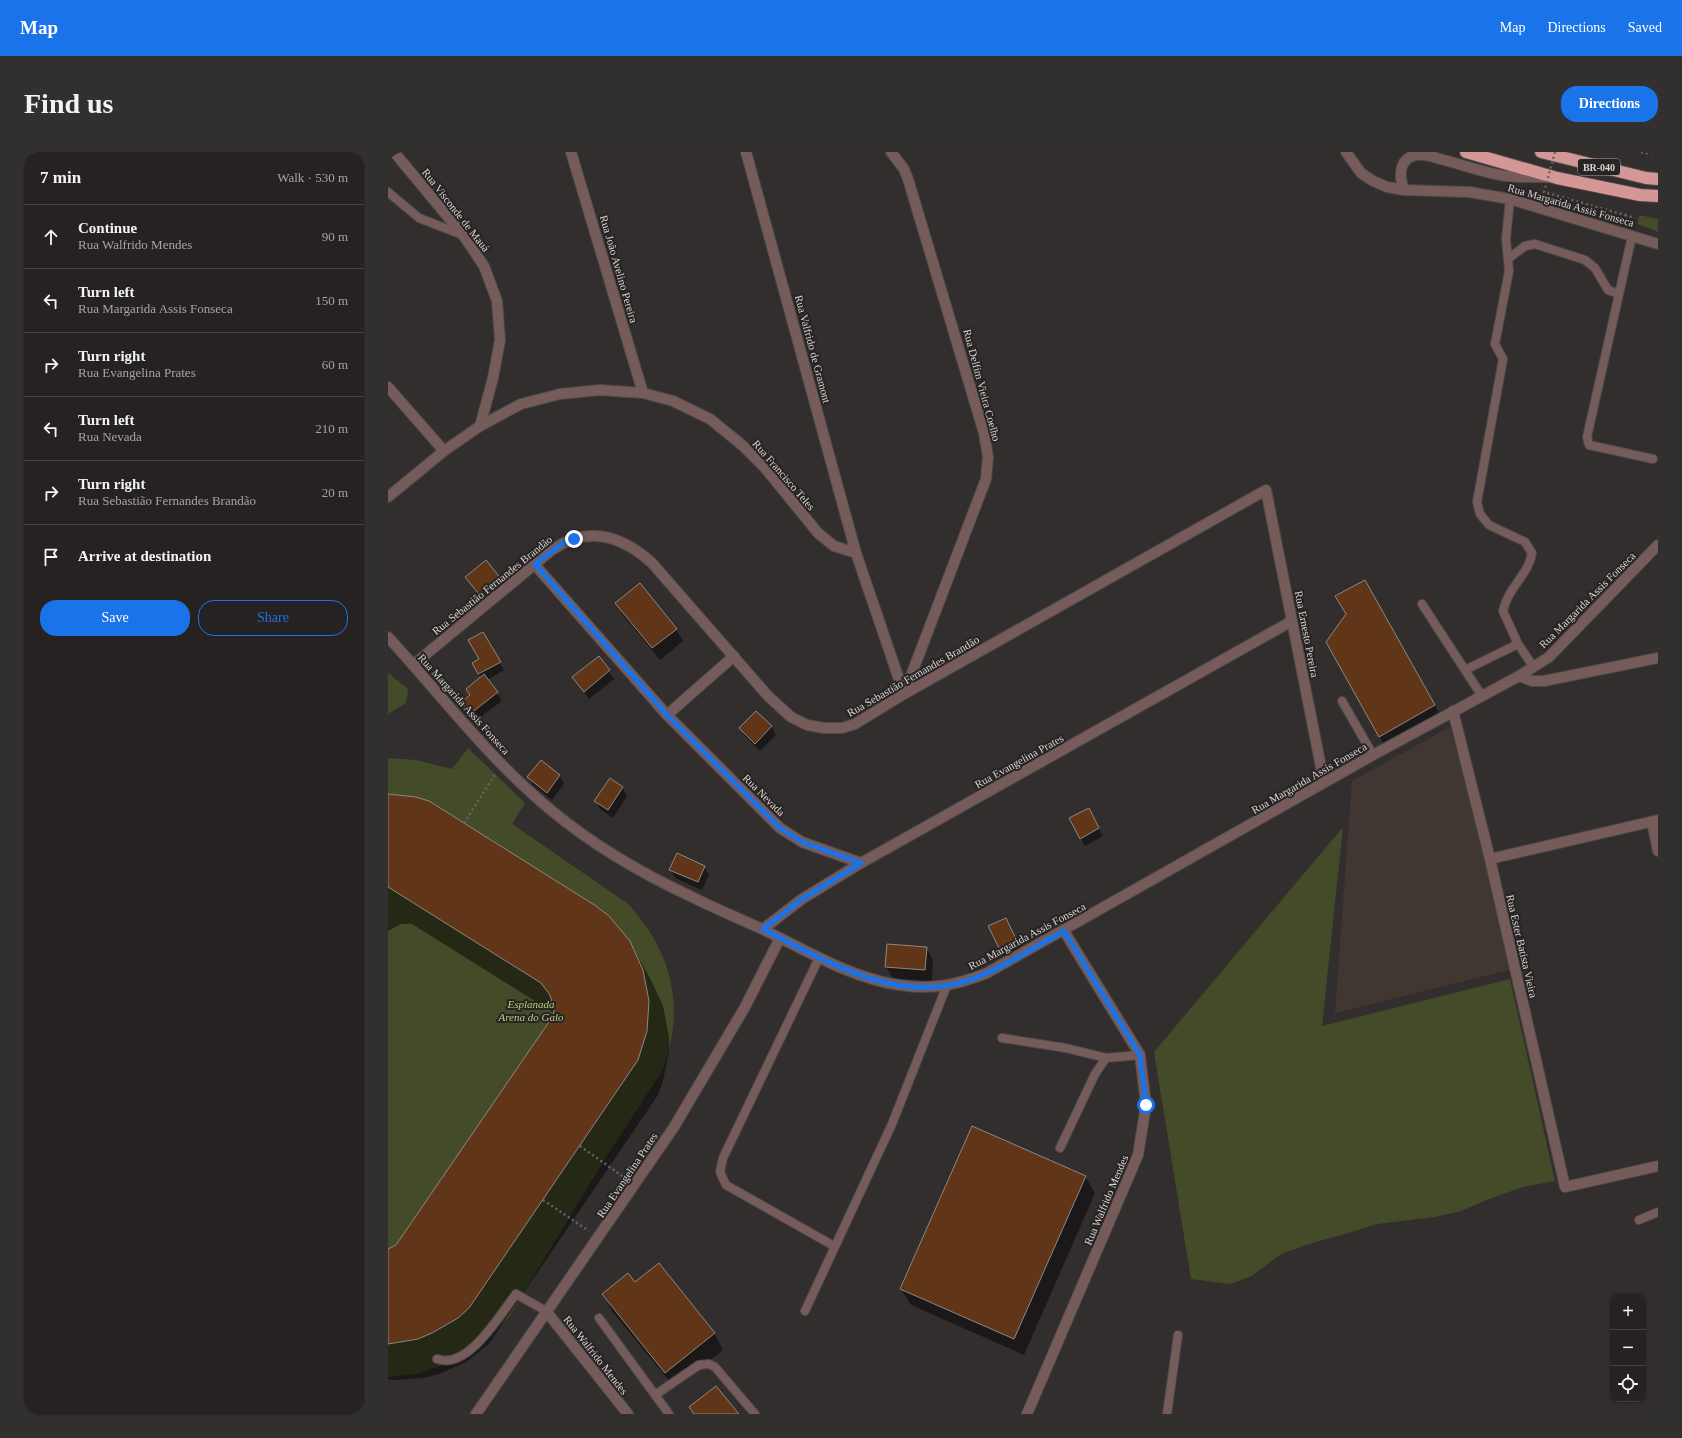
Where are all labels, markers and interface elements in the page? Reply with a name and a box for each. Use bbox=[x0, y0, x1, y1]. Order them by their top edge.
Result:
text: Map bbox=[20, 17, 58, 38]
text: Map bbox=[1500, 20, 1525, 35]
text: Directions bbox=[1547, 20, 1606, 35]
text: Saved bbox=[1628, 20, 1662, 35]
button: Directions bbox=[1561, 86, 1658, 122]
text: Find us bbox=[24, 88, 114, 119]
road number: BR-040 bbox=[1578, 159, 1620, 175]
street label: Rua Visconde de Mauá bbox=[420, 166, 492, 254]
text: 7 min bbox=[40, 168, 81, 187]
text: Walk · 530 m bbox=[277, 170, 348, 185]
street label: Rua Margarida Assis Fonseca bbox=[1506, 181, 1636, 229]
street label: Rua João Avelino Pereira bbox=[598, 214, 640, 324]
text: Continue bbox=[78, 220, 137, 236]
icon: ahead bbox=[40, 226, 62, 248]
text: 90 m bbox=[322, 229, 348, 244]
text: Rua Walfrido Mendes bbox=[78, 237, 192, 252]
text: Turn left bbox=[78, 284, 135, 300]
icon: left bbox=[40, 290, 62, 312]
text: 150 m bbox=[315, 293, 348, 308]
street label: Rua Valfrido de Gramont bbox=[793, 294, 833, 404]
text: Rua Margarida Assis Fonseca bbox=[78, 301, 233, 316]
street label: Rua Delfim Vieira Coelho bbox=[961, 328, 1003, 443]
text: Turn right bbox=[78, 348, 145, 364]
icon: right bbox=[40, 354, 62, 376]
text: 60 m bbox=[322, 357, 348, 372]
text: Rua Evangelina Prates bbox=[78, 365, 196, 380]
text: Turn left bbox=[78, 412, 135, 428]
icon: left bbox=[40, 418, 62, 440]
text: 210 m bbox=[315, 421, 348, 436]
text: Rua Nevada bbox=[78, 429, 142, 444]
street label: Rua Francisco Teles bbox=[750, 438, 818, 512]
text: Turn right bbox=[78, 476, 145, 492]
icon: right bbox=[40, 482, 62, 504]
text: 20 m bbox=[322, 485, 348, 500]
text: Rua Sebastião Fernandes Brandão bbox=[78, 493, 256, 508]
route end bbox=[565, 530, 583, 548]
street label: Rua Sebastião Fernandes Brandão bbox=[430, 533, 555, 637]
icon: arrive bbox=[40, 546, 62, 568]
text: Arrive at destination bbox=[78, 548, 211, 564]
street label: Rua Margarida Assis Fonseca bbox=[1536, 549, 1638, 651]
street label: Rua Ernesto Pereira bbox=[1293, 590, 1321, 678]
button: Save bbox=[40, 600, 190, 636]
button: Share bbox=[198, 600, 348, 636]
street label: Rua Sebastião Fernandes Brandão bbox=[845, 633, 982, 719]
street label: Rua Margarida Assis Fonseca bbox=[416, 651, 512, 757]
street label: Rua Evangelina Prates bbox=[973, 732, 1065, 790]
street label: Rua Margarida Assis Fonseca bbox=[1249, 740, 1369, 816]
street label: Rua Nevada bbox=[741, 772, 787, 818]
street label: Rua Ester Batista Vieira bbox=[1504, 893, 1540, 999]
street label: Rua Margarida Assis Fonseca bbox=[966, 900, 1088, 972]
park label: Esplanada Arena do Galo bbox=[498, 998, 564, 1023]
route start bbox=[1137, 1096, 1155, 1114]
street label: Rua Evangelina Prates bbox=[594, 1130, 660, 1220]
street label: Rua Walfrido Mendes bbox=[1082, 1153, 1130, 1247]
map controls bbox=[1610, 1294, 1646, 1402]
button: + bbox=[1610, 1294, 1646, 1330]
street label: Rua Walfrido Mendes bbox=[562, 1313, 630, 1397]
button: − bbox=[1610, 1330, 1646, 1366]
button: locate bbox=[1610, 1366, 1646, 1402]

